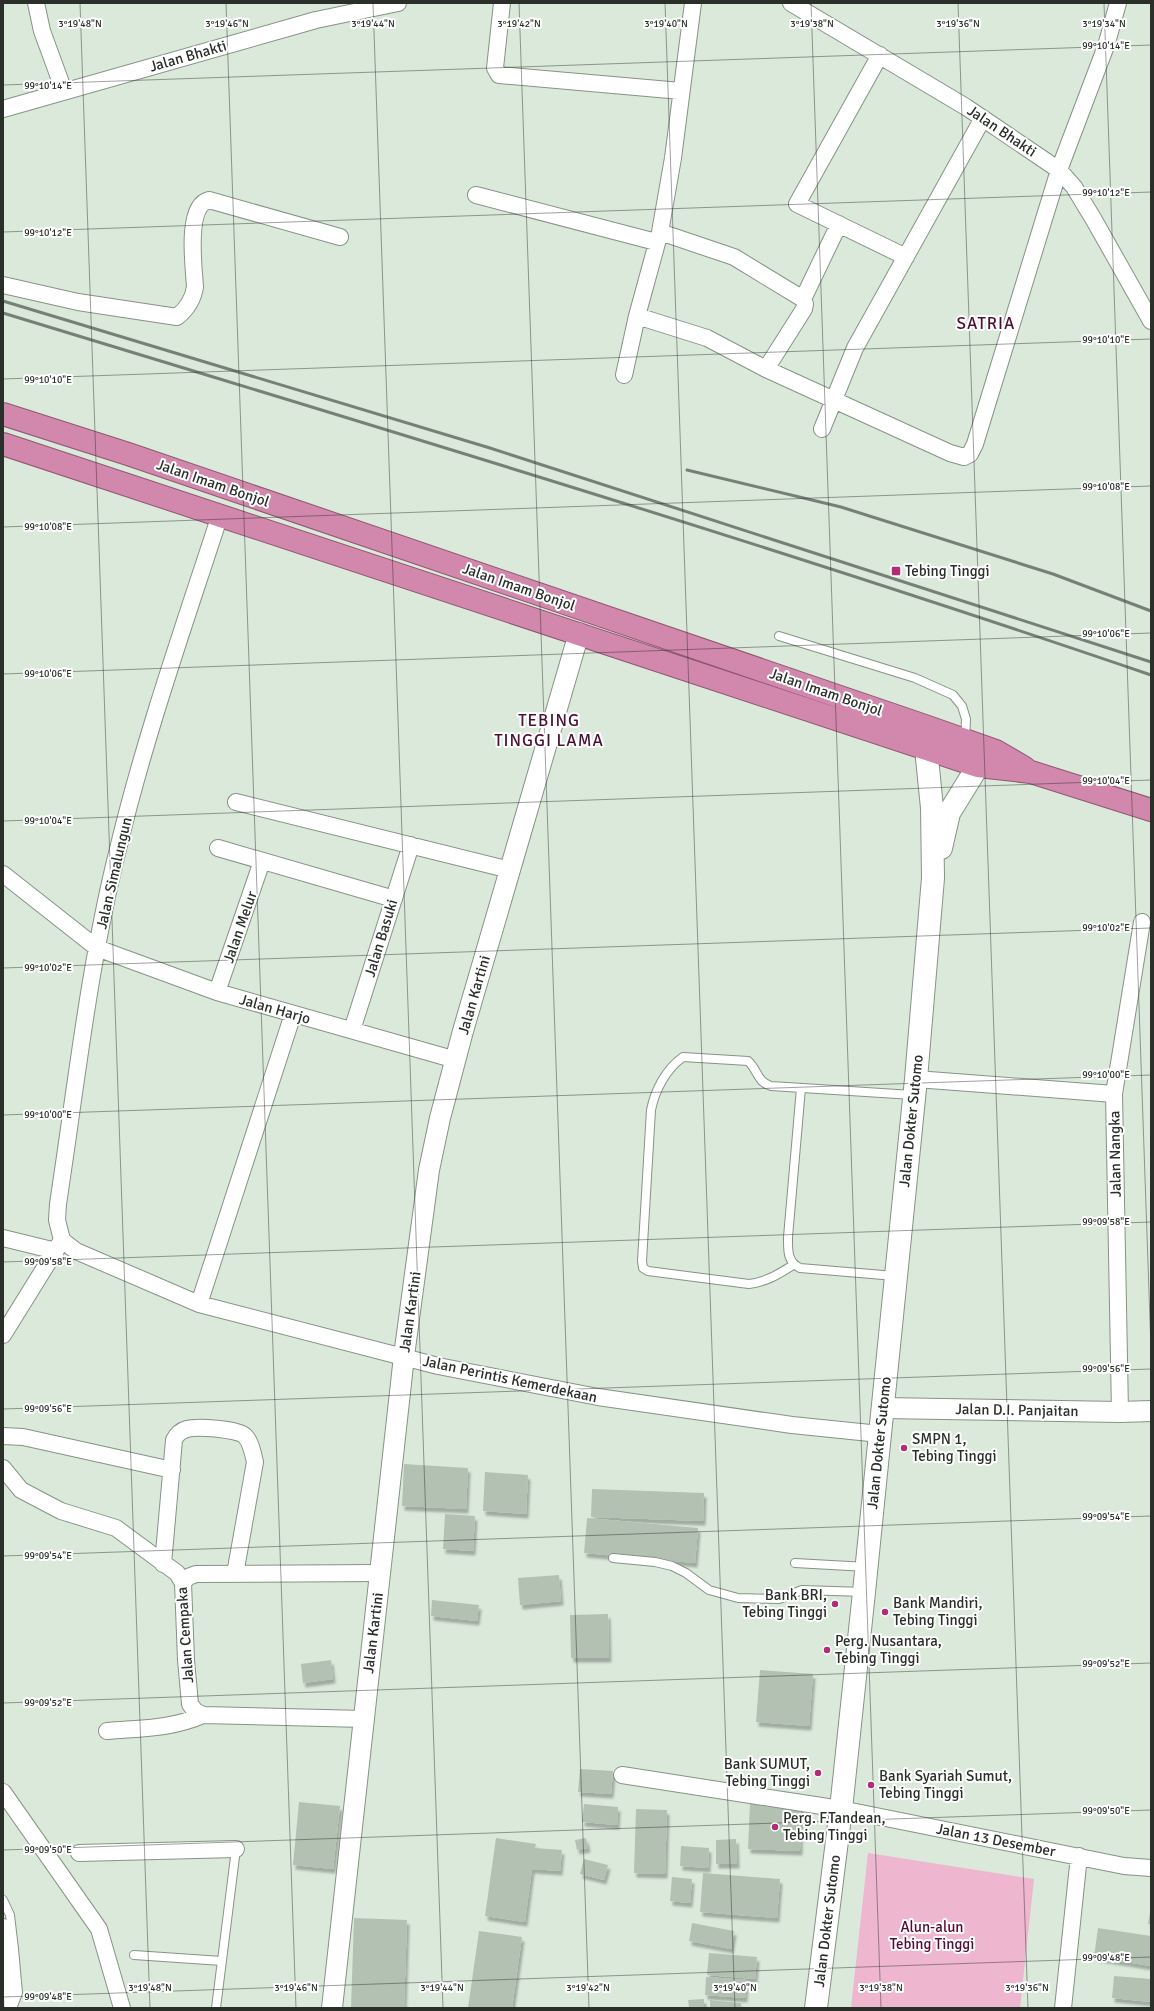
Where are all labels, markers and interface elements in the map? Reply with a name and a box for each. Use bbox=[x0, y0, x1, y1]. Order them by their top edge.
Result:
text: 3°19'48"N bbox=[58, 18, 102, 30]
text: 3°19'46"N bbox=[205, 18, 249, 30]
text: 3°19'44"N bbox=[351, 18, 395, 30]
text: 3°19'42"N bbox=[497, 18, 541, 30]
text: 3°19'40"N bbox=[644, 18, 688, 30]
text: 3°19'38"N bbox=[790, 18, 834, 30]
text: 3°19'36"N bbox=[936, 18, 980, 30]
text: 3°19'34"N bbox=[1082, 18, 1126, 30]
street label: Jalan Bhakti bbox=[147, 36, 229, 76]
text: 99°10'14"E bbox=[1082, 40, 1130, 52]
text: 99°10'14"E bbox=[24, 80, 72, 92]
street label: Jalan Bhakti bbox=[964, 101, 1040, 161]
text: 99°10'12"E bbox=[1082, 187, 1130, 199]
text: 99°10'12"E bbox=[24, 227, 72, 239]
district label: SATRIA bbox=[957, 313, 1015, 334]
text: 99°10'10"E bbox=[1082, 334, 1130, 346]
text: 99°10'10"E bbox=[24, 374, 72, 386]
street label: Jalan Imam Bonjol bbox=[154, 455, 272, 511]
text: 99°10'08"E bbox=[1082, 481, 1130, 493]
text: 99°10'08"E bbox=[24, 521, 72, 533]
street label: Jalan Imam Bonjol bbox=[460, 559, 578, 615]
place label: Tebing Tinggi bbox=[905, 562, 990, 580]
marker: Tebing Tinggi bbox=[890, 565, 902, 577]
text: 99°10'06"E bbox=[1082, 628, 1130, 640]
street label: Jalan Imam Bonjol bbox=[767, 664, 885, 720]
text: 99°10'06"E bbox=[24, 668, 72, 680]
district label: TEBING TINGGI LAMA bbox=[494, 710, 604, 751]
text: 99°10'04"E bbox=[1082, 775, 1130, 787]
text: 99°10'04"E bbox=[24, 815, 72, 827]
street label: Jalan Simalungun bbox=[92, 815, 136, 931]
street label: Jalan Melur bbox=[219, 888, 261, 965]
street label: Jalan Basuki bbox=[361, 897, 401, 979]
text: 99°10'02"E bbox=[1082, 922, 1130, 934]
street label: Jalan Kartini bbox=[454, 953, 494, 1037]
text: 99°10'02"E bbox=[24, 962, 72, 974]
street label: Jalan Harjo bbox=[237, 990, 313, 1028]
street label: Jalan Dokter Sutomo bbox=[895, 1054, 927, 1188]
text: 99°10'00"E bbox=[1082, 1069, 1130, 1081]
text: 99°10'00"E bbox=[24, 1109, 72, 1121]
street label: Jalan Nangka bbox=[1105, 1111, 1125, 1197]
text: 99°09'58"E bbox=[1082, 1216, 1130, 1228]
text: 99°09'58"E bbox=[24, 1256, 72, 1268]
street label: Jalan Kartini bbox=[395, 1270, 425, 1354]
street label: Jalan Perintis Kemerdekaan bbox=[421, 1352, 599, 1406]
text: 99°09'56"E bbox=[1082, 1363, 1130, 1375]
street label: Jalan Dokter Sutomo bbox=[863, 1376, 895, 1510]
street label: Jalan D.I. Panjaitan bbox=[955, 1400, 1079, 1420]
text: 99°09'56"E bbox=[24, 1403, 72, 1415]
place label: SMPN 1, Tebing Tinggi bbox=[912, 1430, 997, 1465]
marker: SMPN 1, Tebing Tinggi bbox=[899, 1443, 909, 1453]
text: 99°09'54"E bbox=[1082, 1511, 1130, 1523]
text: 99°09'54"E bbox=[24, 1550, 72, 1562]
street label: Jalan Cempaka bbox=[173, 1586, 197, 1684]
place label: Bank BRI, Tebing Tinggi bbox=[743, 1586, 827, 1621]
street label: Jalan Kartini bbox=[359, 1591, 387, 1675]
place label: Bank Mandiri, Tebing Tinggi bbox=[893, 1594, 982, 1629]
marker: Bank BRI, Tebing Tinggi bbox=[830, 1599, 840, 1609]
marker: Bank Mandiri, Tebing Tinggi bbox=[880, 1607, 890, 1617]
place label: Perg. Nusantara, Tebing Tinggi bbox=[835, 1632, 942, 1667]
marker: Perg. Nusantara, Tebing Tinggi bbox=[822, 1645, 832, 1655]
text: 99°09'52"E bbox=[1082, 1658, 1130, 1670]
text: 99°09'52"E bbox=[24, 1697, 72, 1709]
place label: Bank SUMUT, Tebing Tinggi bbox=[724, 1755, 810, 1790]
place label: Bank Syariah Sumut, Tebing Tinggi bbox=[879, 1767, 1012, 1802]
marker: Bank SUMUT, Tebing Tinggi bbox=[813, 1768, 823, 1778]
marker: Bank Syariah Sumut, Tebing Tinggi bbox=[866, 1780, 876, 1790]
text: 99°09'50"E bbox=[1082, 1805, 1130, 1817]
place label: Perg. F.Tandean, Tebing Tinggi bbox=[783, 1809, 886, 1844]
street label: Jalan 13 Desember bbox=[935, 1820, 1058, 1860]
marker: Perg. F.Tandean, Tebing Tinggi bbox=[770, 1822, 780, 1832]
text: 99°09'50"E bbox=[24, 1844, 72, 1856]
street label: Jalan Dokter Sutomo bbox=[810, 1854, 844, 1988]
park label: Alun-alun Tebing Tinggi bbox=[890, 1918, 974, 1953]
text: 99°09'48"E bbox=[1082, 1952, 1130, 1964]
text: 3°19'48"N bbox=[128, 1982, 172, 1994]
text: 3°19'46"N bbox=[274, 1982, 318, 1994]
text: 3°19'44"N bbox=[420, 1982, 464, 1994]
text: 3°19'42"N bbox=[566, 1982, 610, 1994]
text: 3°19'40"N bbox=[713, 1982, 757, 1994]
text: 3°19'38"N bbox=[859, 1982, 903, 1994]
text: 3°19'36"N bbox=[1005, 1982, 1049, 1994]
text: 99°09'48"E bbox=[24, 1991, 72, 2003]

